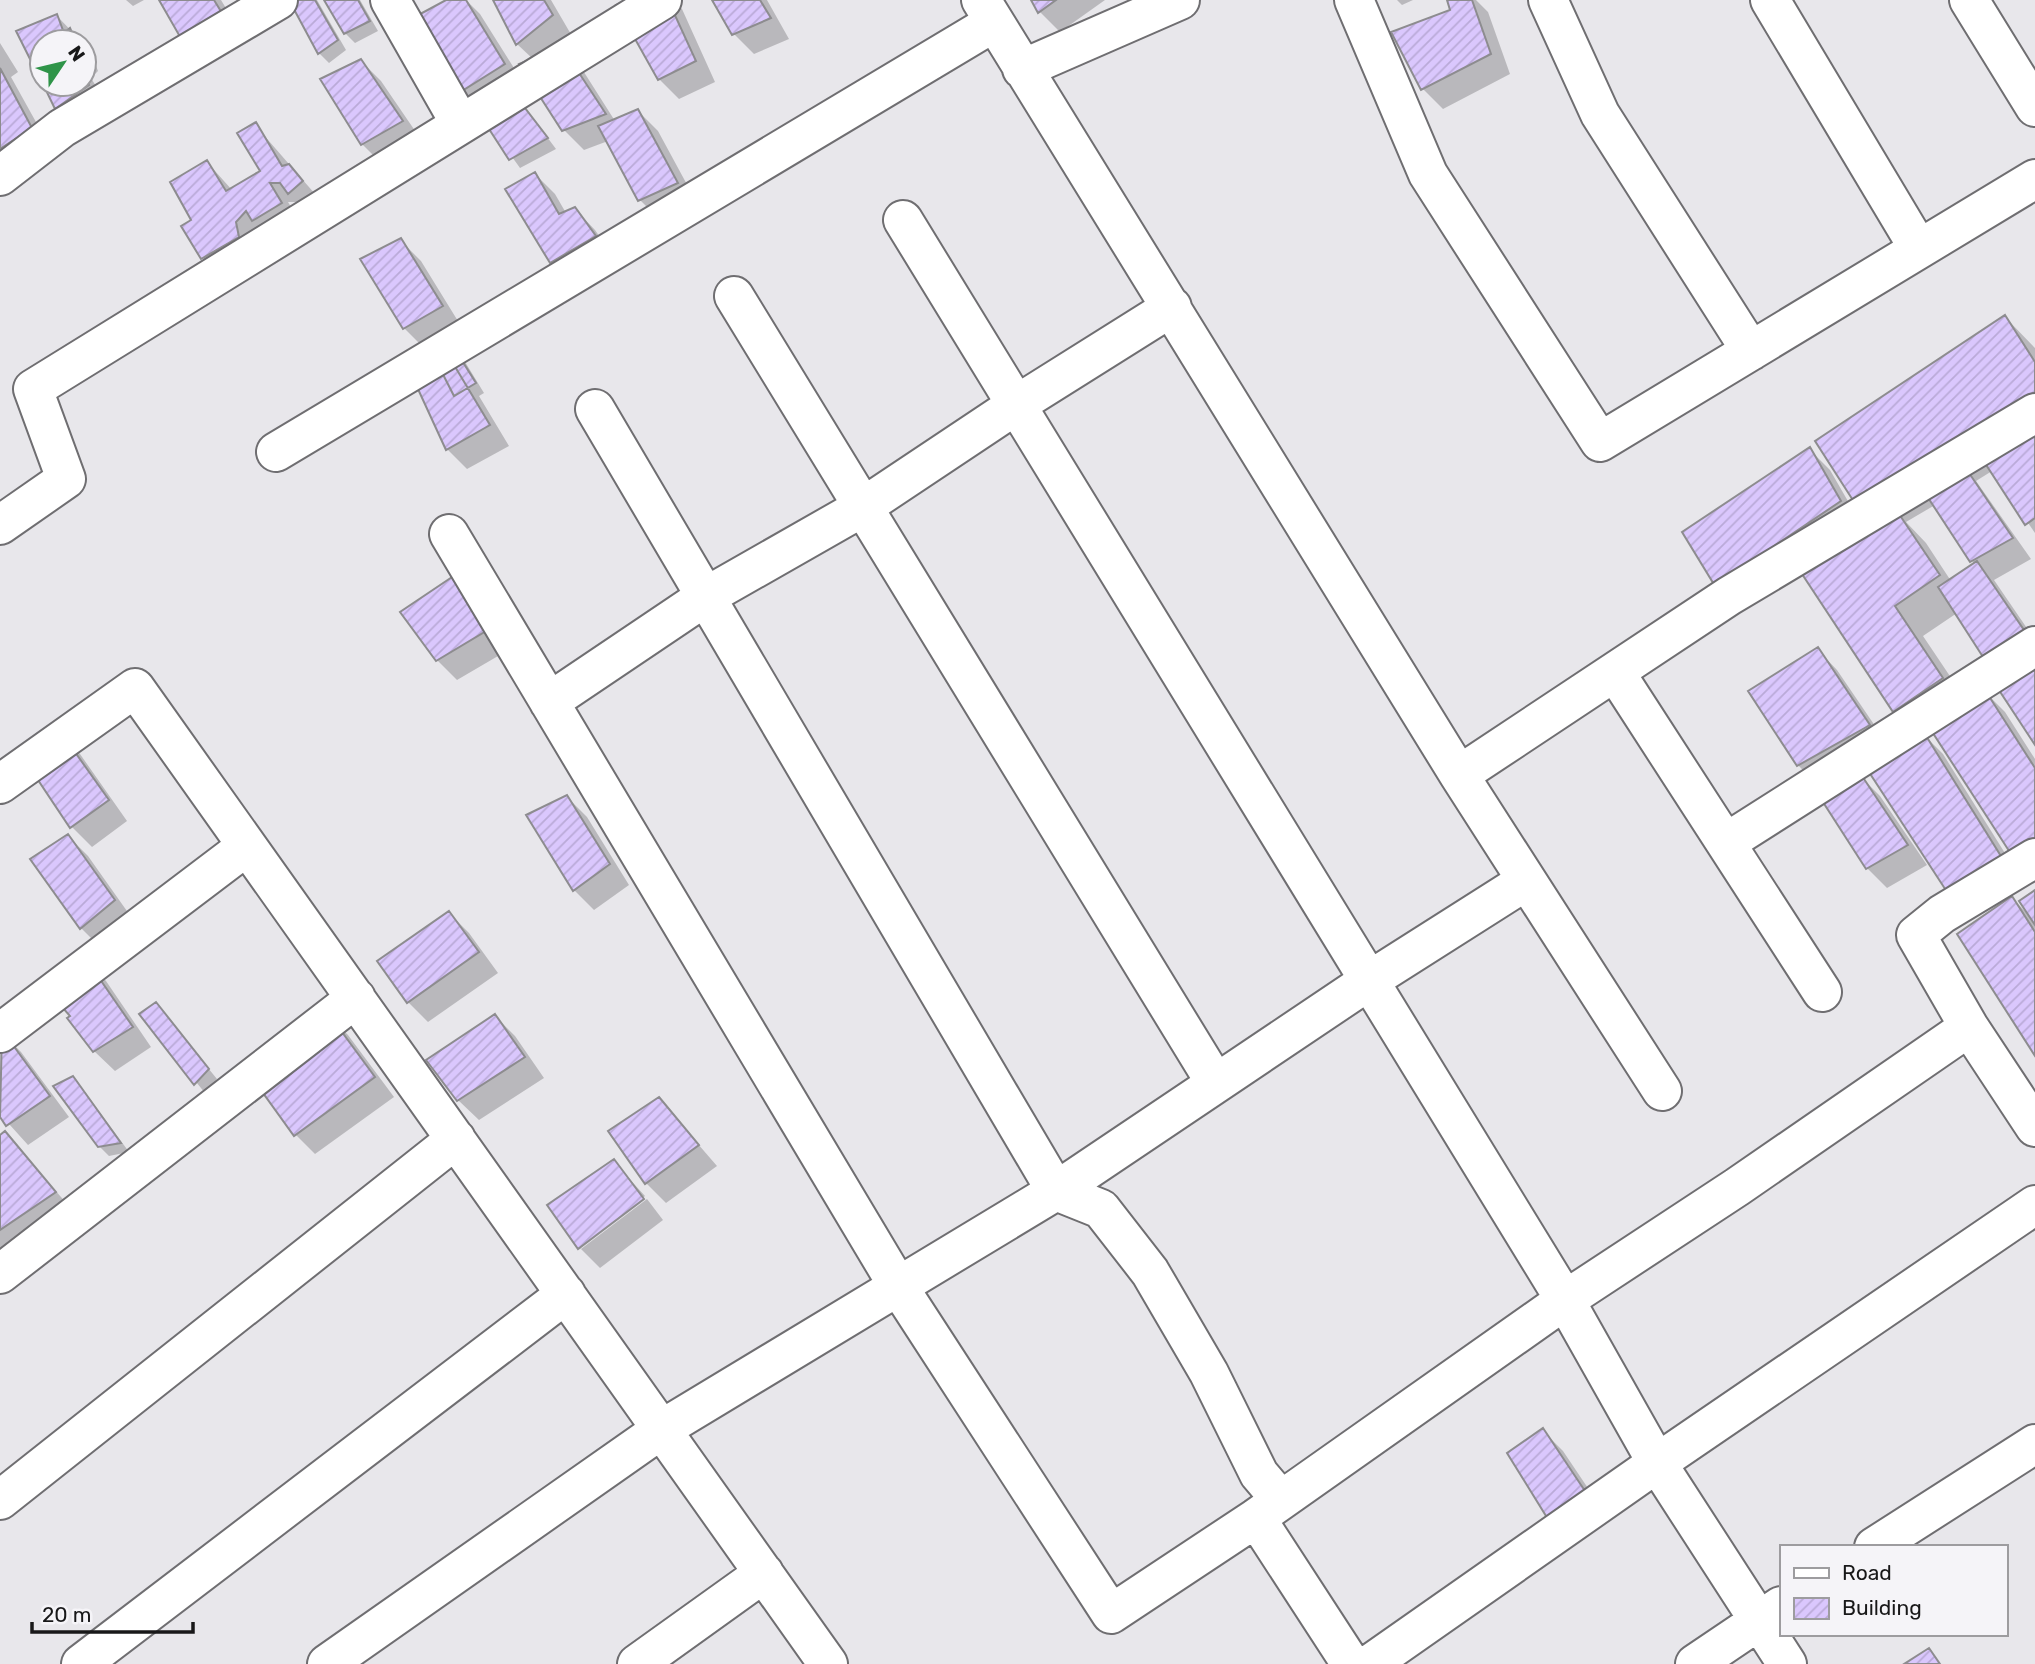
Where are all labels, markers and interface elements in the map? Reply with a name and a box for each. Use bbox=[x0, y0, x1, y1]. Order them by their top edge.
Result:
north arrow bbox=[28, 28, 98, 98]
text: N bbox=[63, 41, 90, 66]
legend bbox=[1780, 1545, 2007, 1636]
text: Road bbox=[1842, 1560, 1892, 1585]
scale bar bbox=[32, 1590, 192, 1634]
text: Building bbox=[1842, 1595, 1922, 1620]
text: 20 m bbox=[42, 1602, 91, 1627]

